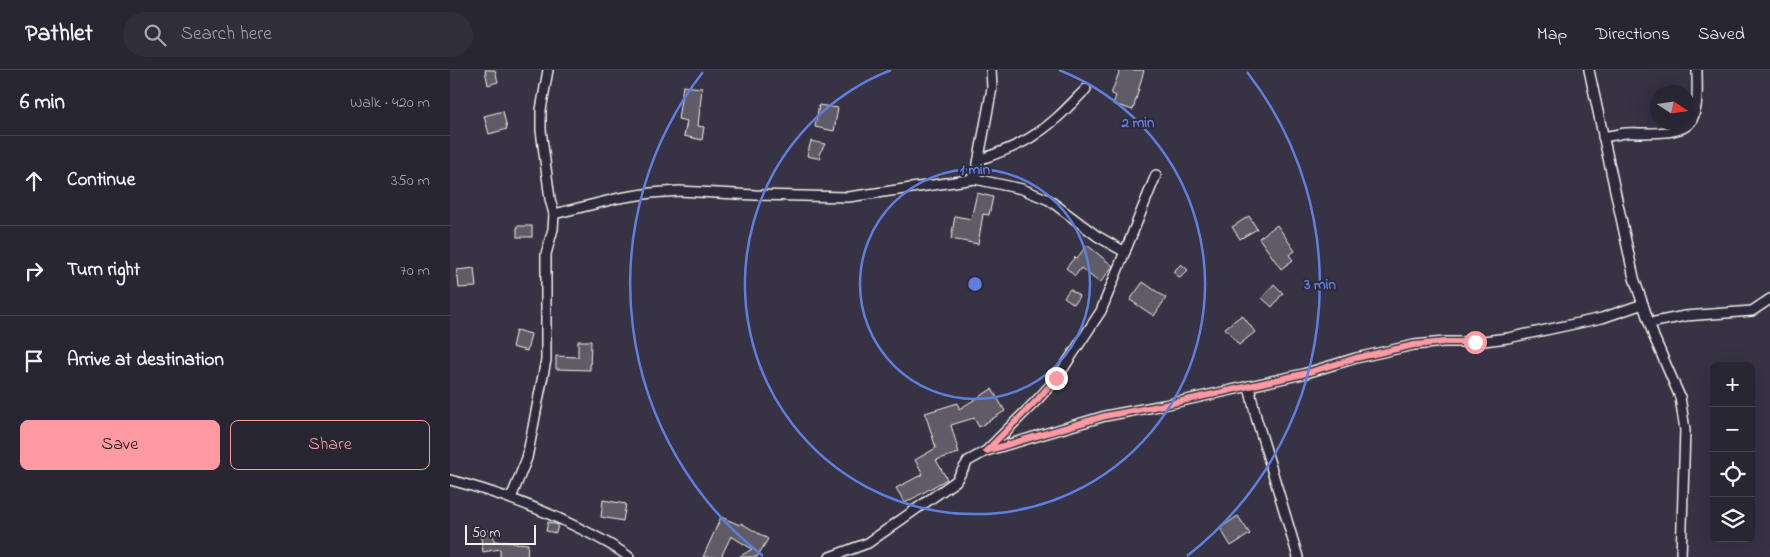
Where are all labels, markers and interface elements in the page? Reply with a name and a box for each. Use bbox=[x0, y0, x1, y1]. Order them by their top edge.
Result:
search box bbox=[123, 12, 473, 57]
text: Pathlet bbox=[25, 17, 93, 52]
icon: search bbox=[141, 21, 169, 49]
text: Search here bbox=[181, 21, 272, 48]
text: Map bbox=[1537, 22, 1567, 48]
text: Directions bbox=[1595, 22, 1670, 48]
text: Saved bbox=[1698, 22, 1745, 48]
north arrow bbox=[1650, 85, 1695, 130]
text: 6 min bbox=[20, 88, 65, 118]
text: Walk · 420 m bbox=[350, 91, 430, 115]
text: 2 min bbox=[1121, 112, 1155, 134]
text: 1 min bbox=[960, 159, 991, 181]
icon: ahead bbox=[20, 167, 48, 195]
text: Continue bbox=[67, 167, 135, 194]
text: 350 m bbox=[391, 169, 430, 193]
icon: right bbox=[20, 257, 48, 285]
text: Turn right bbox=[67, 257, 140, 284]
text: 70 m bbox=[400, 259, 430, 283]
text: 3 min bbox=[1303, 274, 1336, 296]
centre of rings bbox=[966, 275, 984, 293]
route start bbox=[1464, 331, 1487, 354]
icon: arrive bbox=[20, 347, 48, 375]
text: Arrive at destination bbox=[67, 347, 224, 374]
map controls bbox=[1710, 362, 1755, 542]
button: + bbox=[1710, 362, 1755, 407]
route end bbox=[1045, 367, 1068, 390]
button: − bbox=[1710, 407, 1755, 452]
button: Save bbox=[20, 420, 220, 470]
button: Share bbox=[230, 420, 430, 470]
button: locate bbox=[1710, 452, 1755, 497]
button: layers bbox=[1710, 497, 1755, 542]
scale bar bbox=[465, 522, 536, 545]
text: 50 m bbox=[472, 523, 500, 544]

